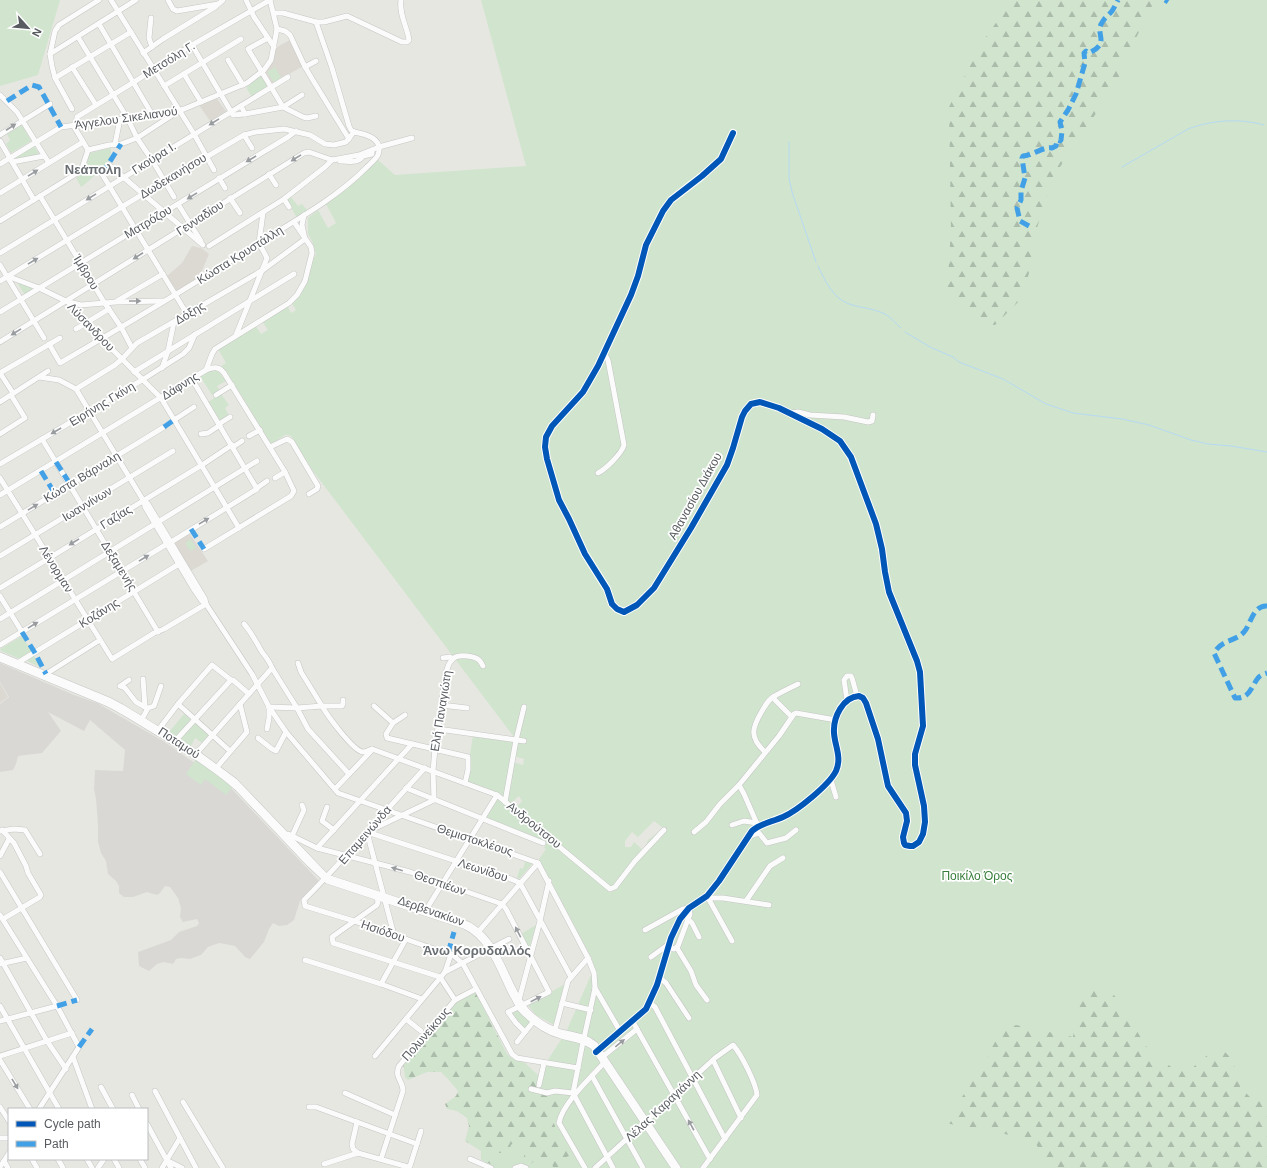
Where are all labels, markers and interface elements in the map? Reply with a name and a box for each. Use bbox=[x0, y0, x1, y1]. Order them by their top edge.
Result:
north arrow bbox=[8, 8, 48, 48]
text: N bbox=[30, 26, 44, 39]
street label: Μετσόλη Γ. bbox=[141, 39, 197, 81]
street label: Άγγελου Σικελιανού bbox=[74, 104, 178, 132]
one-way arrow bbox=[209, 118, 219, 126]
one-way arrow bbox=[5, 124, 17, 131]
street label: Γκούρα Ι. bbox=[129, 139, 179, 177]
street label: Δωδεκανήσου bbox=[137, 151, 209, 201]
one-way arrow bbox=[290, 154, 302, 161]
one-way arrow bbox=[245, 156, 257, 163]
district label: Νεάπολη bbox=[65, 162, 121, 177]
one-way arrow bbox=[27, 169, 39, 176]
one-way arrow bbox=[186, 192, 198, 199]
one-way arrow bbox=[85, 194, 97, 201]
street label: Γενναδίου bbox=[174, 198, 226, 238]
street label: Ματρόζου bbox=[122, 202, 174, 242]
street label: Κώστα Κρυστάλλη bbox=[195, 223, 285, 287]
street label: Ίμβρου bbox=[70, 251, 102, 292]
one-way arrow bbox=[133, 252, 143, 260]
one-way arrow bbox=[27, 257, 39, 264]
one-way arrow bbox=[129, 298, 142, 304]
street label: Δόξης bbox=[172, 299, 208, 327]
street label: Λύσανδρου bbox=[65, 300, 117, 354]
one-way arrow bbox=[10, 329, 22, 336]
street label: Δάφνης bbox=[159, 369, 201, 403]
street label: Ειρήνης Γκίνη bbox=[67, 379, 137, 429]
one-way arrow bbox=[50, 428, 62, 435]
street label: Κώστα Βάρναλη bbox=[41, 449, 123, 505]
street label: Αθανασίου Διάκου bbox=[665, 450, 725, 542]
street label: Ιωαννίνων bbox=[60, 484, 114, 524]
street label: Γαζίας bbox=[98, 502, 134, 532]
one-way arrow bbox=[27, 503, 39, 510]
one-way arrow bbox=[199, 517, 209, 525]
one-way arrow bbox=[68, 539, 80, 546]
street label: Δεξαμενής bbox=[98, 539, 140, 594]
street label: Λένορμαν bbox=[36, 543, 76, 595]
one-way arrow bbox=[138, 554, 150, 561]
street label: Κοζάνης bbox=[76, 595, 122, 631]
one-way arrow bbox=[28, 621, 38, 629]
street label: Ελή Παναγιώτη bbox=[428, 669, 454, 753]
street label: Ποταμού bbox=[156, 724, 202, 762]
street label: Ανδρούτσου bbox=[504, 799, 564, 851]
street label: Επαμεινώνδα bbox=[336, 803, 394, 867]
street label: Θεμιστοκλέους bbox=[435, 821, 515, 859]
street label: Λεωνίδου bbox=[456, 855, 510, 885]
one-way arrow bbox=[391, 866, 403, 872]
street label: Θεσπιέων bbox=[412, 868, 468, 898]
park label: Ποικίλο Όρος bbox=[941, 869, 1013, 883]
street label: Δερβενακίων bbox=[396, 893, 466, 929]
street label: Ησιόδου bbox=[359, 917, 407, 945]
one-way arrow bbox=[515, 927, 522, 938]
district label: Άνω Κορυδαλλός bbox=[423, 943, 531, 958]
one-way arrow bbox=[530, 996, 541, 1002]
street label: Πολυνείκους bbox=[399, 1004, 453, 1064]
one-way arrow bbox=[615, 1039, 626, 1047]
street label: Λέλας Καραγιάννη bbox=[622, 1067, 704, 1145]
one-way arrow bbox=[11, 1079, 19, 1089]
legend bbox=[8, 1108, 148, 1160]
text: Cycle path bbox=[44, 1117, 101, 1131]
one-way arrow bbox=[688, 1119, 694, 1131]
text: Path bbox=[44, 1137, 69, 1151]

